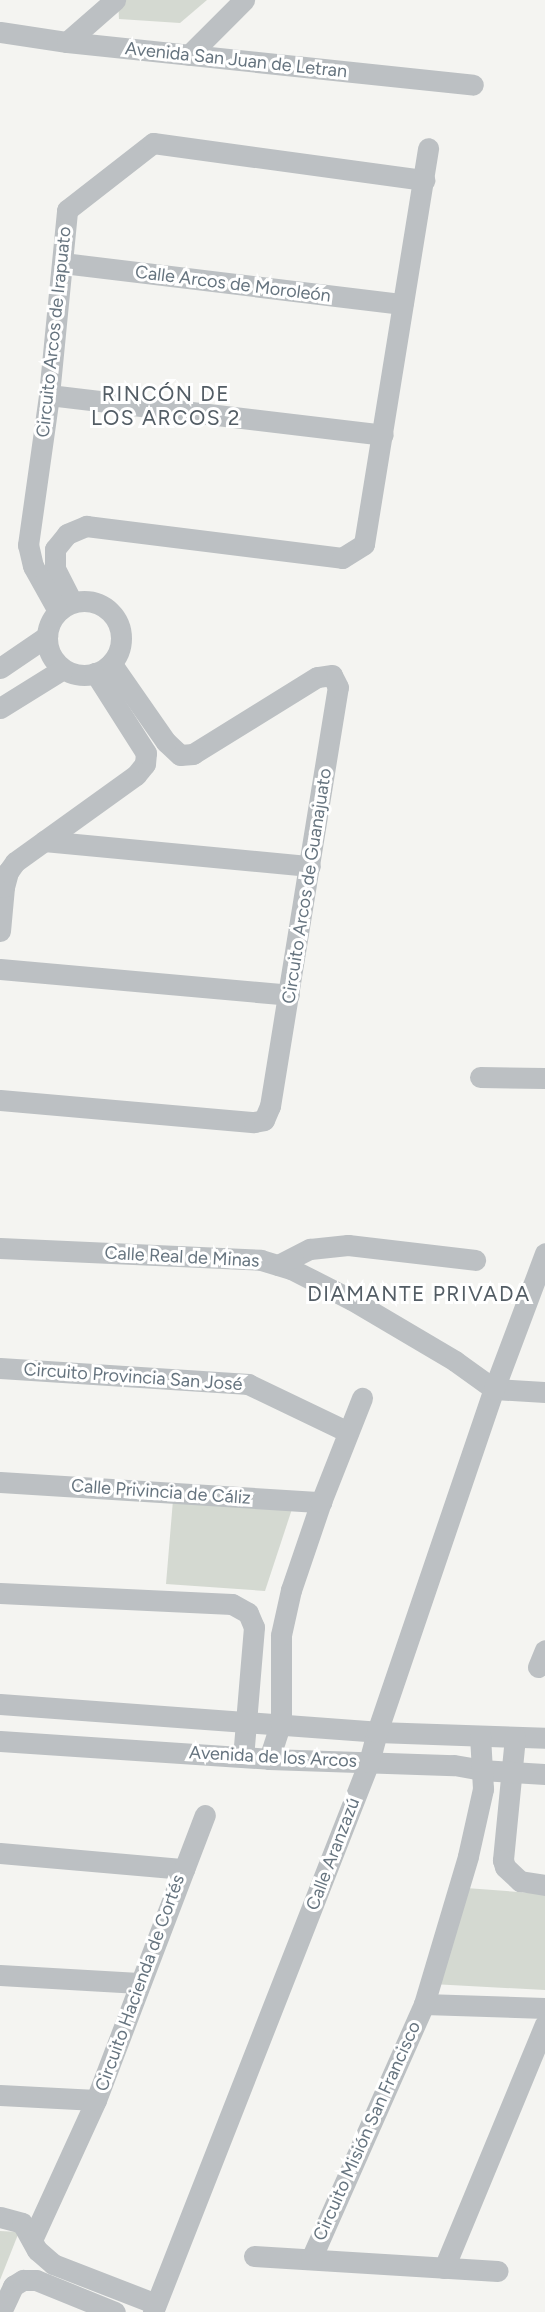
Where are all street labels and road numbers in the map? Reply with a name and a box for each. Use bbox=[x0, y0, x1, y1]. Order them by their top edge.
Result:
street label: Avenida San Juan de Letran bbox=[124, 38, 348, 82]
street label: Circuito Arcos de Irapuato bbox=[32, 225, 76, 439]
street label: Calle Arcos de Moroleón bbox=[134, 261, 332, 307]
street label: Circuito Arcos de Guanajuato bbox=[278, 767, 336, 1005]
street label: Calle Real de Minas bbox=[104, 1242, 260, 1272]
street label: Circuito Provincia San José bbox=[23, 1359, 243, 1395]
street label: Calle Privincia de Cáliz bbox=[70, 1475, 252, 1509]
street label: Avenida de los Arcos bbox=[188, 1742, 358, 1772]
street label: Calle Aranzazú bbox=[302, 1795, 364, 1913]
street label: Circuito Hacienda de Cortés bbox=[91, 1872, 189, 2094]
street label: Circuito Misión San Francisco bbox=[309, 2018, 425, 2244]

